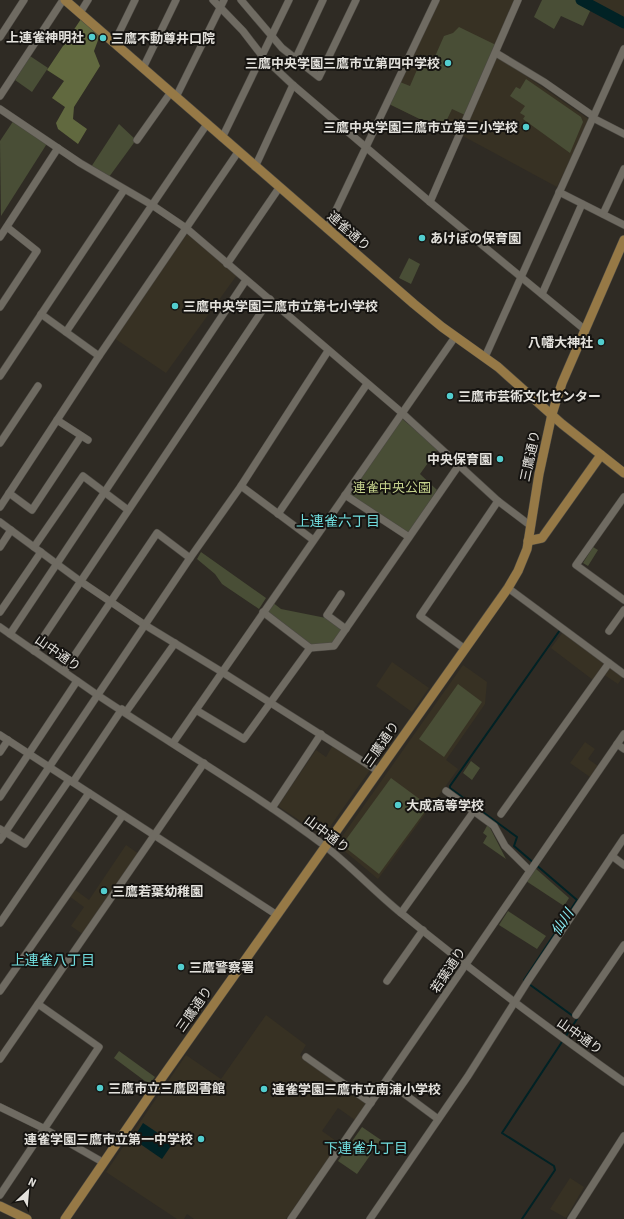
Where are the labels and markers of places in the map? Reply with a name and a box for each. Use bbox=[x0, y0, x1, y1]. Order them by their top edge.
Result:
place label: 上連雀神明社 bbox=[6, 30, 84, 45]
place label: 三鷹不動尊井口院 bbox=[111, 31, 215, 46]
marker: 上連雀神明社 bbox=[87, 32, 97, 42]
marker: 三鷹不動尊井口院 bbox=[98, 33, 108, 43]
place label: 三鷹中央学園三鷹市立第四中学校 bbox=[245, 56, 440, 71]
marker: 三鷹中央学園三鷹市立第四中学校 bbox=[443, 58, 453, 68]
place label: 三鷹中央学園三鷹市立第三小学校 bbox=[323, 120, 518, 135]
marker: 三鷹中央学園三鷹市立第三小学校 bbox=[521, 122, 531, 132]
place label: あけぼの保育園 bbox=[430, 231, 521, 246]
marker: あけぼの保育園 bbox=[417, 233, 427, 243]
place label: 三鷹中央学園三鷹市立第七小学校 bbox=[183, 299, 378, 314]
marker: 三鷹中央学園三鷹市立第七小学校 bbox=[170, 301, 180, 311]
place label: 八幡大神社 bbox=[528, 335, 593, 350]
marker: 八幡大神社 bbox=[596, 337, 606, 347]
place label: 三鷹市芸術文化センター bbox=[458, 389, 601, 404]
marker: 三鷹市芸術文化センター bbox=[445, 391, 455, 401]
place label: 中央保育園 bbox=[427, 452, 492, 467]
marker: 中央保育園 bbox=[495, 454, 505, 464]
place label: 大成高等学校 bbox=[406, 798, 484, 813]
marker: 大成高等学校 bbox=[393, 800, 403, 810]
place label: 三鷹若葉幼稚園 bbox=[112, 884, 203, 899]
marker: 三鷹若葉幼稚園 bbox=[99, 886, 109, 896]
place label: 三鷹警察署 bbox=[189, 960, 254, 975]
marker: 三鷹警察署 bbox=[176, 962, 186, 972]
place label: 三鷹市立三鷹図書館 bbox=[108, 1081, 225, 1096]
place label: 連雀学園三鷹市立南浦小学校 bbox=[272, 1082, 441, 1097]
marker: 三鷹市立三鷹図書館 bbox=[95, 1083, 105, 1093]
marker: 連雀学園三鷹市立南浦小学校 bbox=[259, 1084, 269, 1094]
place label: 連雀学園三鷹市立第一中学校 bbox=[24, 1132, 193, 1147]
marker: 連雀学園三鷹市立第一中学校 bbox=[196, 1134, 206, 1144]

